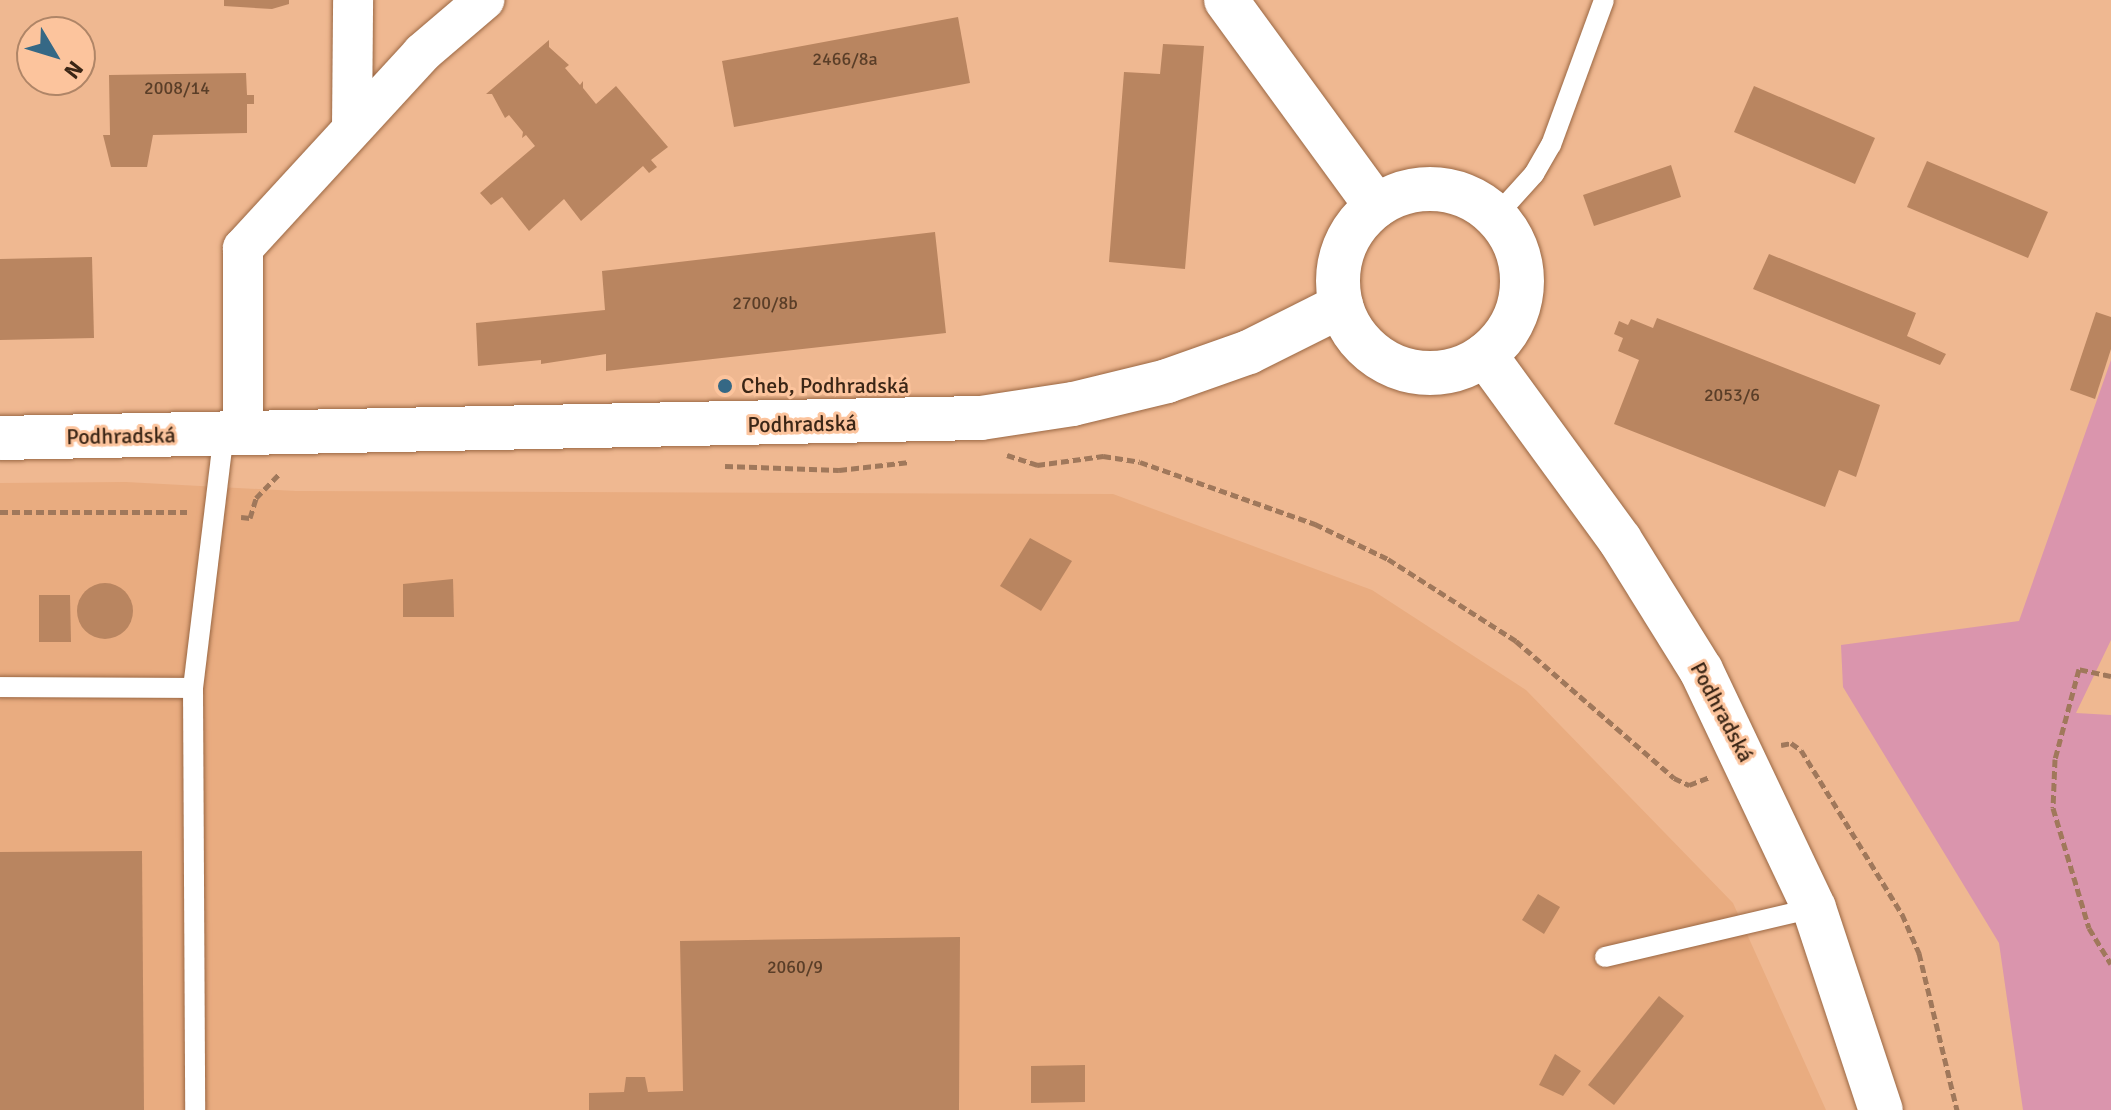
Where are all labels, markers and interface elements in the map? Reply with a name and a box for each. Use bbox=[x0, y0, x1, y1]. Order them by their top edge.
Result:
north arrow bbox=[16, 16, 96, 96]
house number: 2466/8a bbox=[812, 48, 878, 70]
text: N bbox=[58, 56, 89, 84]
house number: 2008/14 bbox=[144, 77, 210, 99]
house number: 2700/8b bbox=[732, 292, 798, 314]
place label: Cheb, Podhradská bbox=[741, 373, 909, 399]
marker: Cheb, Podhradská bbox=[716, 377, 734, 395]
house number: 2053/6 bbox=[1704, 384, 1760, 406]
street label: Podhradská bbox=[747, 410, 857, 438]
street label: Podhradská bbox=[66, 422, 176, 450]
street label: Podhradská bbox=[1685, 657, 1759, 767]
house number: 2060/9 bbox=[767, 956, 823, 978]

